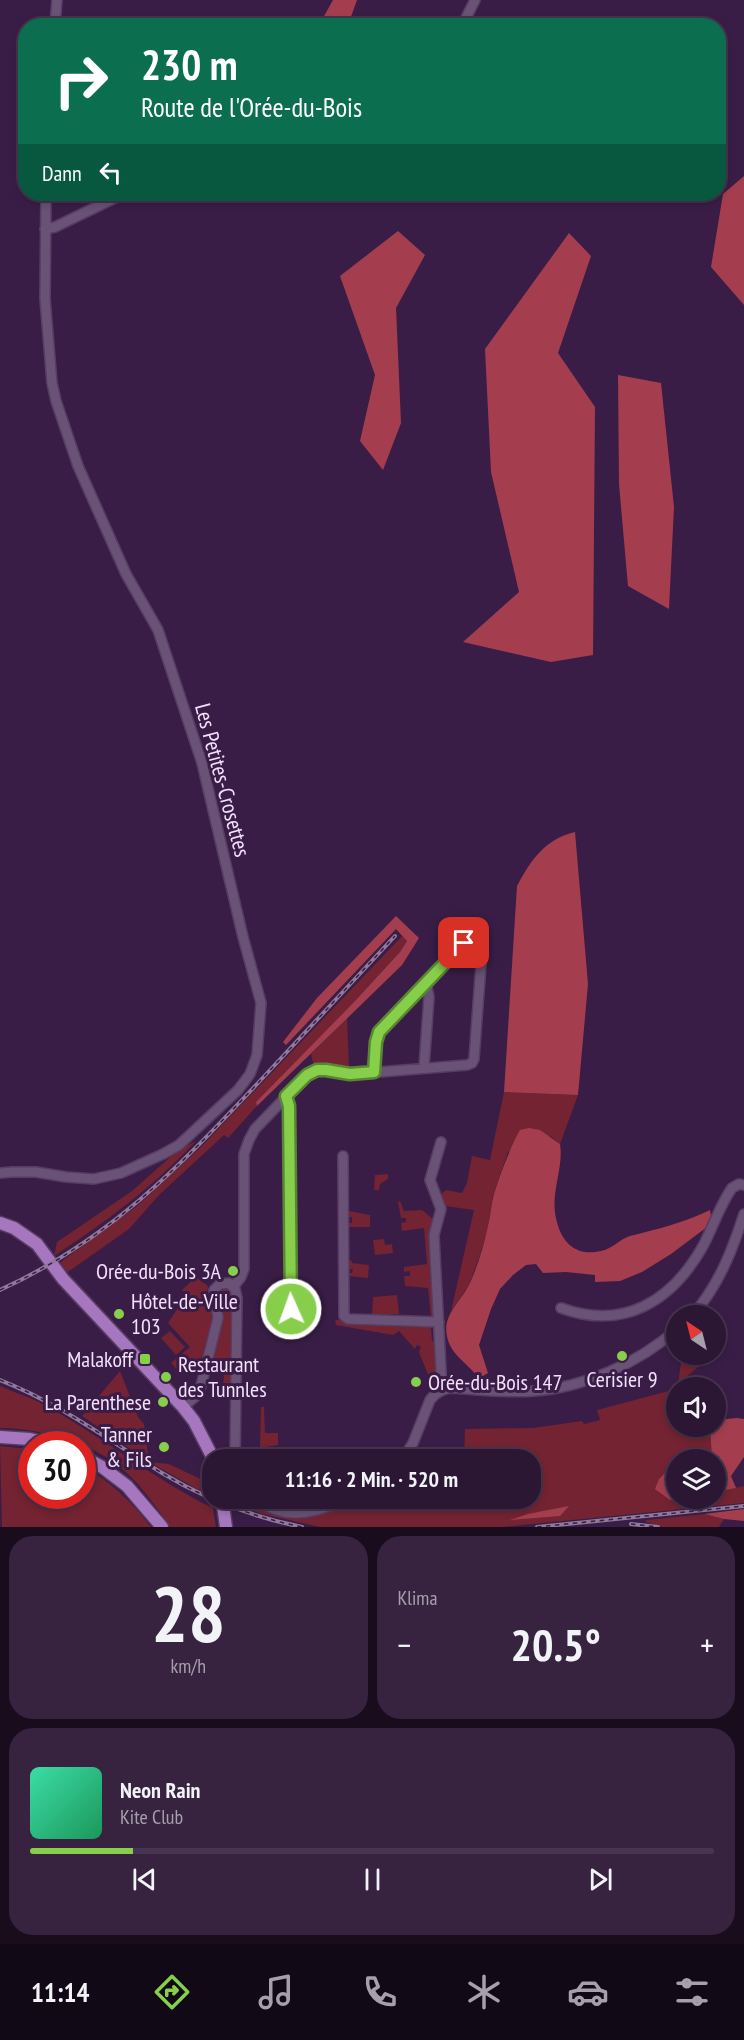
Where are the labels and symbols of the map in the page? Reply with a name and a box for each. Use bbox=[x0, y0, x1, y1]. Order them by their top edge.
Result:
street label: Les Petites-Crosettes bbox=[189, 700, 257, 860]
pin bbox=[438, 917, 489, 968]
place label: Orée-du-Bois 3A bbox=[96, 1257, 222, 1285]
marker: Orée-du-Bois 3A bbox=[226, 1264, 240, 1278]
position arrow bbox=[259, 1277, 323, 1341]
place label: Hôtel-de-Ville 103 bbox=[131, 1287, 238, 1340]
north arrow bbox=[666, 1305, 726, 1365]
marker: Hôtel-de-Ville 103 bbox=[112, 1307, 126, 1321]
place label: Malakoff bbox=[67, 1345, 134, 1373]
marker: Cerisier 9 bbox=[615, 1349, 629, 1363]
place label: Restaurant des Tunnles bbox=[178, 1350, 267, 1403]
marker: Malakoff bbox=[138, 1352, 152, 1366]
place label: Cerisier 9 bbox=[586, 1365, 658, 1393]
place label: Orée-du-Bois 147 bbox=[428, 1368, 562, 1396]
marker: Restaurant des Tunnles bbox=[159, 1370, 173, 1384]
marker: Orée-du-Bois 147 bbox=[409, 1375, 423, 1389]
place label: La Parenthese bbox=[44, 1388, 151, 1416]
marker: La Parenthese bbox=[156, 1395, 170, 1409]
place label: Tanner & Fils bbox=[101, 1420, 152, 1473]
speed limit sign: 30 bbox=[18, 1431, 96, 1509]
marker: Tanner & Fils bbox=[157, 1440, 171, 1454]

